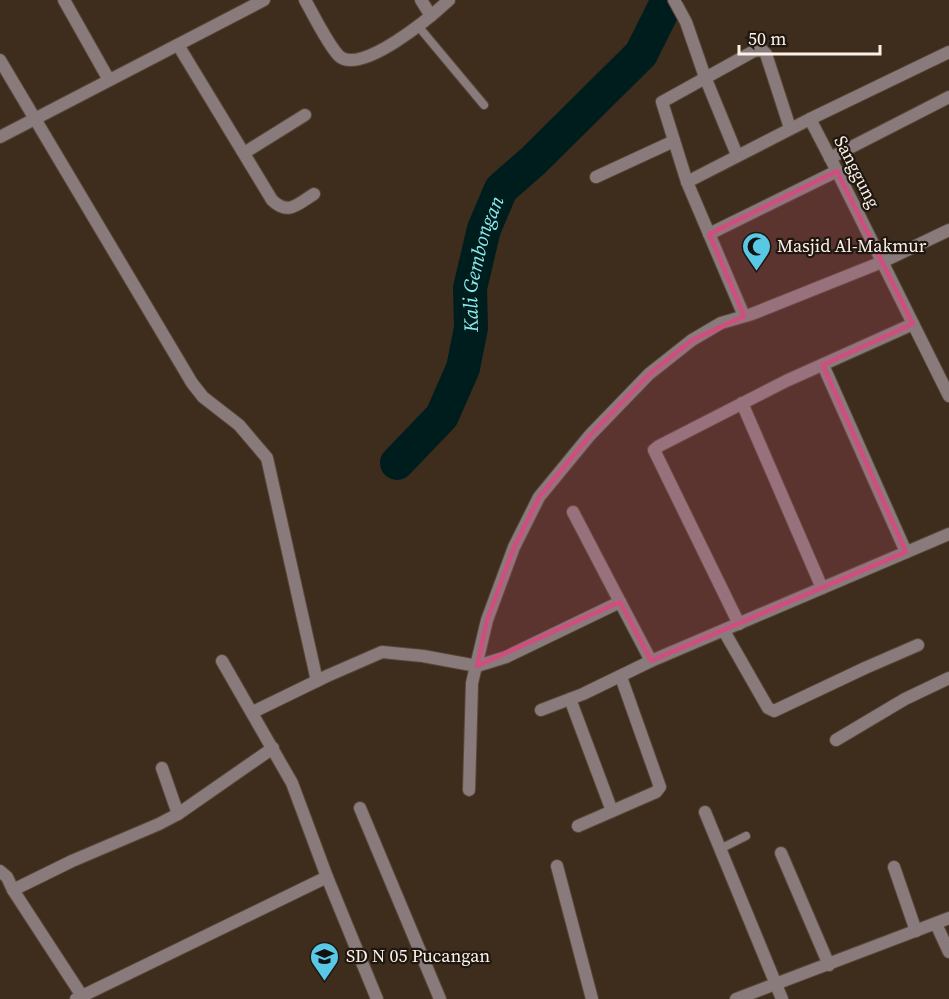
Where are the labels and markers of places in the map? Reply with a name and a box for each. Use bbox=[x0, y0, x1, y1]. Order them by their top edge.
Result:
mosque icon: Masjid Al-Makmur bbox=[740, 230, 772, 272]
place label: Masjid Al-Makmur bbox=[777, 233, 927, 258]
school or university icon: SD N 05 Pucangan bbox=[309, 940, 341, 982]
place label: SD N 05 Pucangan bbox=[346, 943, 490, 968]

